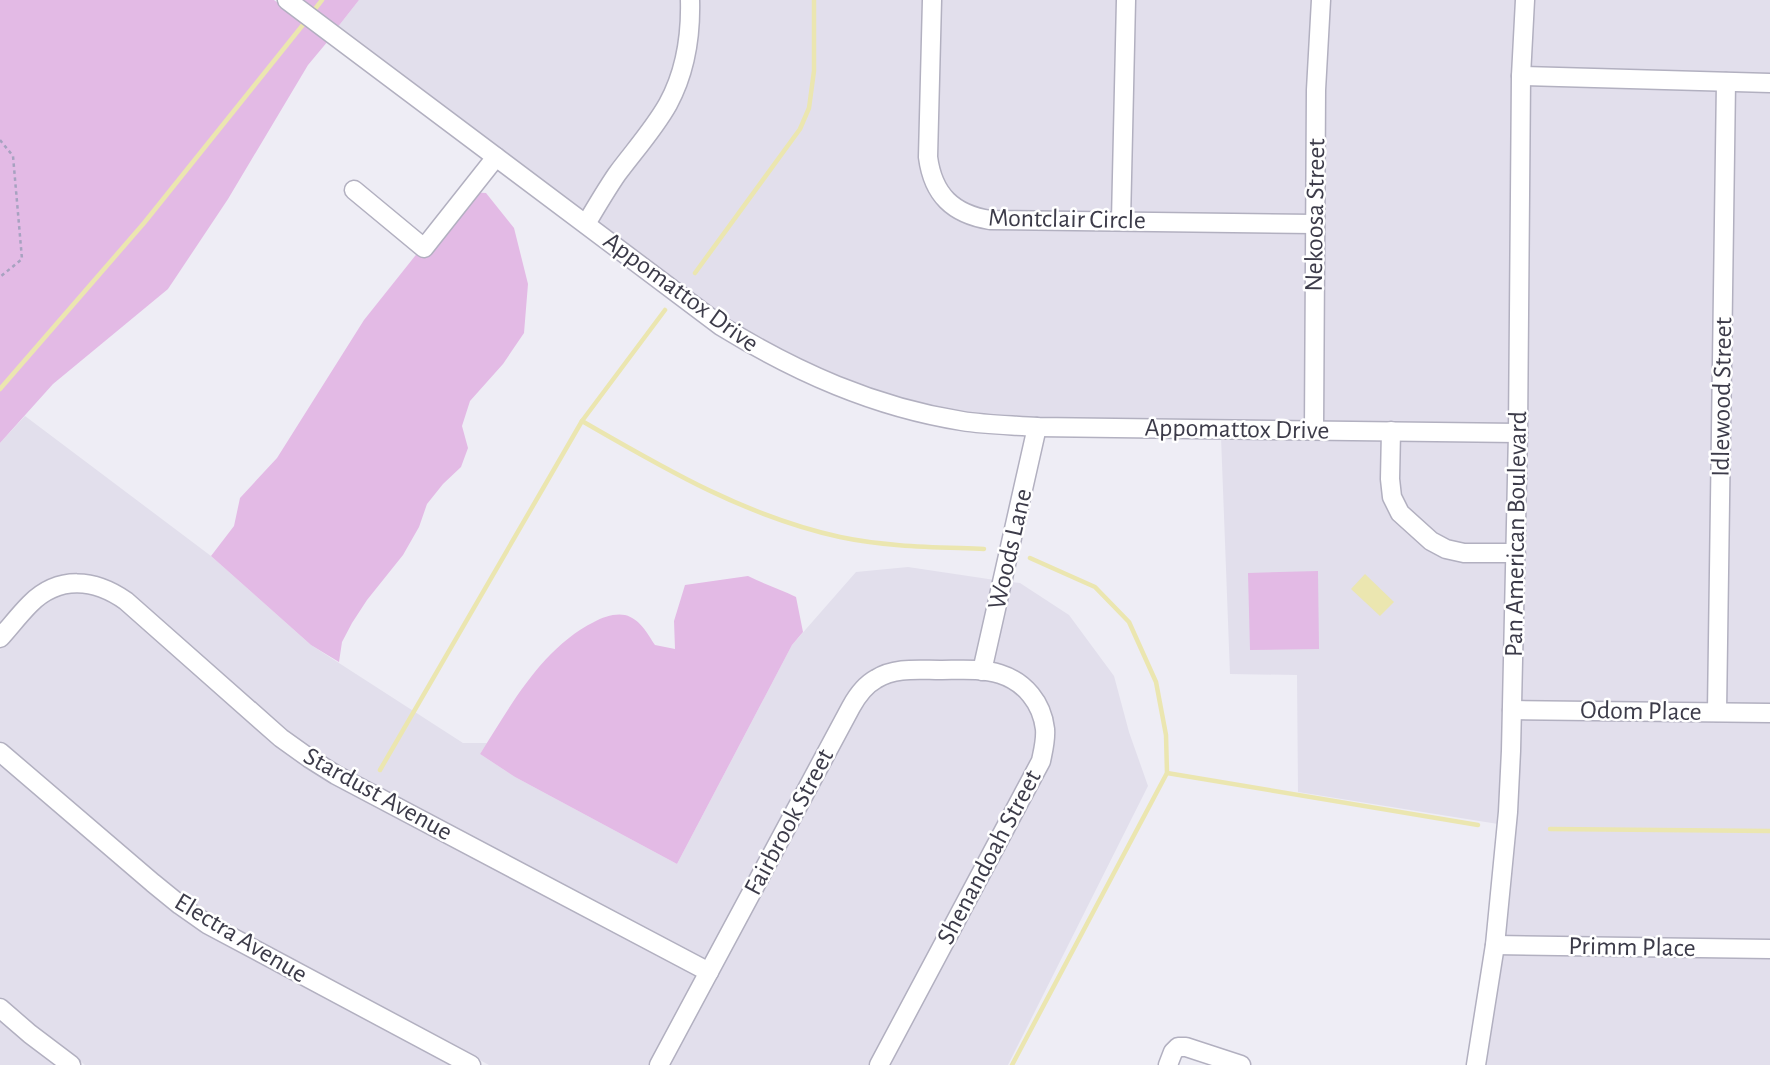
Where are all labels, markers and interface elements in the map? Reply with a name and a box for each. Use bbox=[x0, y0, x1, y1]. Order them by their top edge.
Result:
street label: Nekoosa Street bbox=[1301, 138, 1329, 292]
street label: Montclair Circle bbox=[988, 205, 1146, 233]
street label: Appomattox Drive bbox=[599, 227, 763, 357]
street label: Idlewood Street bbox=[1708, 317, 1736, 477]
street label: Pan American Boulevard bbox=[1501, 411, 1531, 657]
street label: Appomattox Drive bbox=[1145, 414, 1329, 444]
street label: Woods Lane bbox=[984, 486, 1036, 612]
street label: Odom Place bbox=[1580, 697, 1702, 725]
street label: Stardust Avenue bbox=[299, 743, 457, 845]
street label: Fairbrook Street bbox=[740, 745, 838, 899]
street label: Shenandoah Street bbox=[932, 766, 1046, 948]
street label: Electra Avenue bbox=[170, 888, 312, 988]
street label: Primm Place bbox=[1568, 933, 1696, 961]

